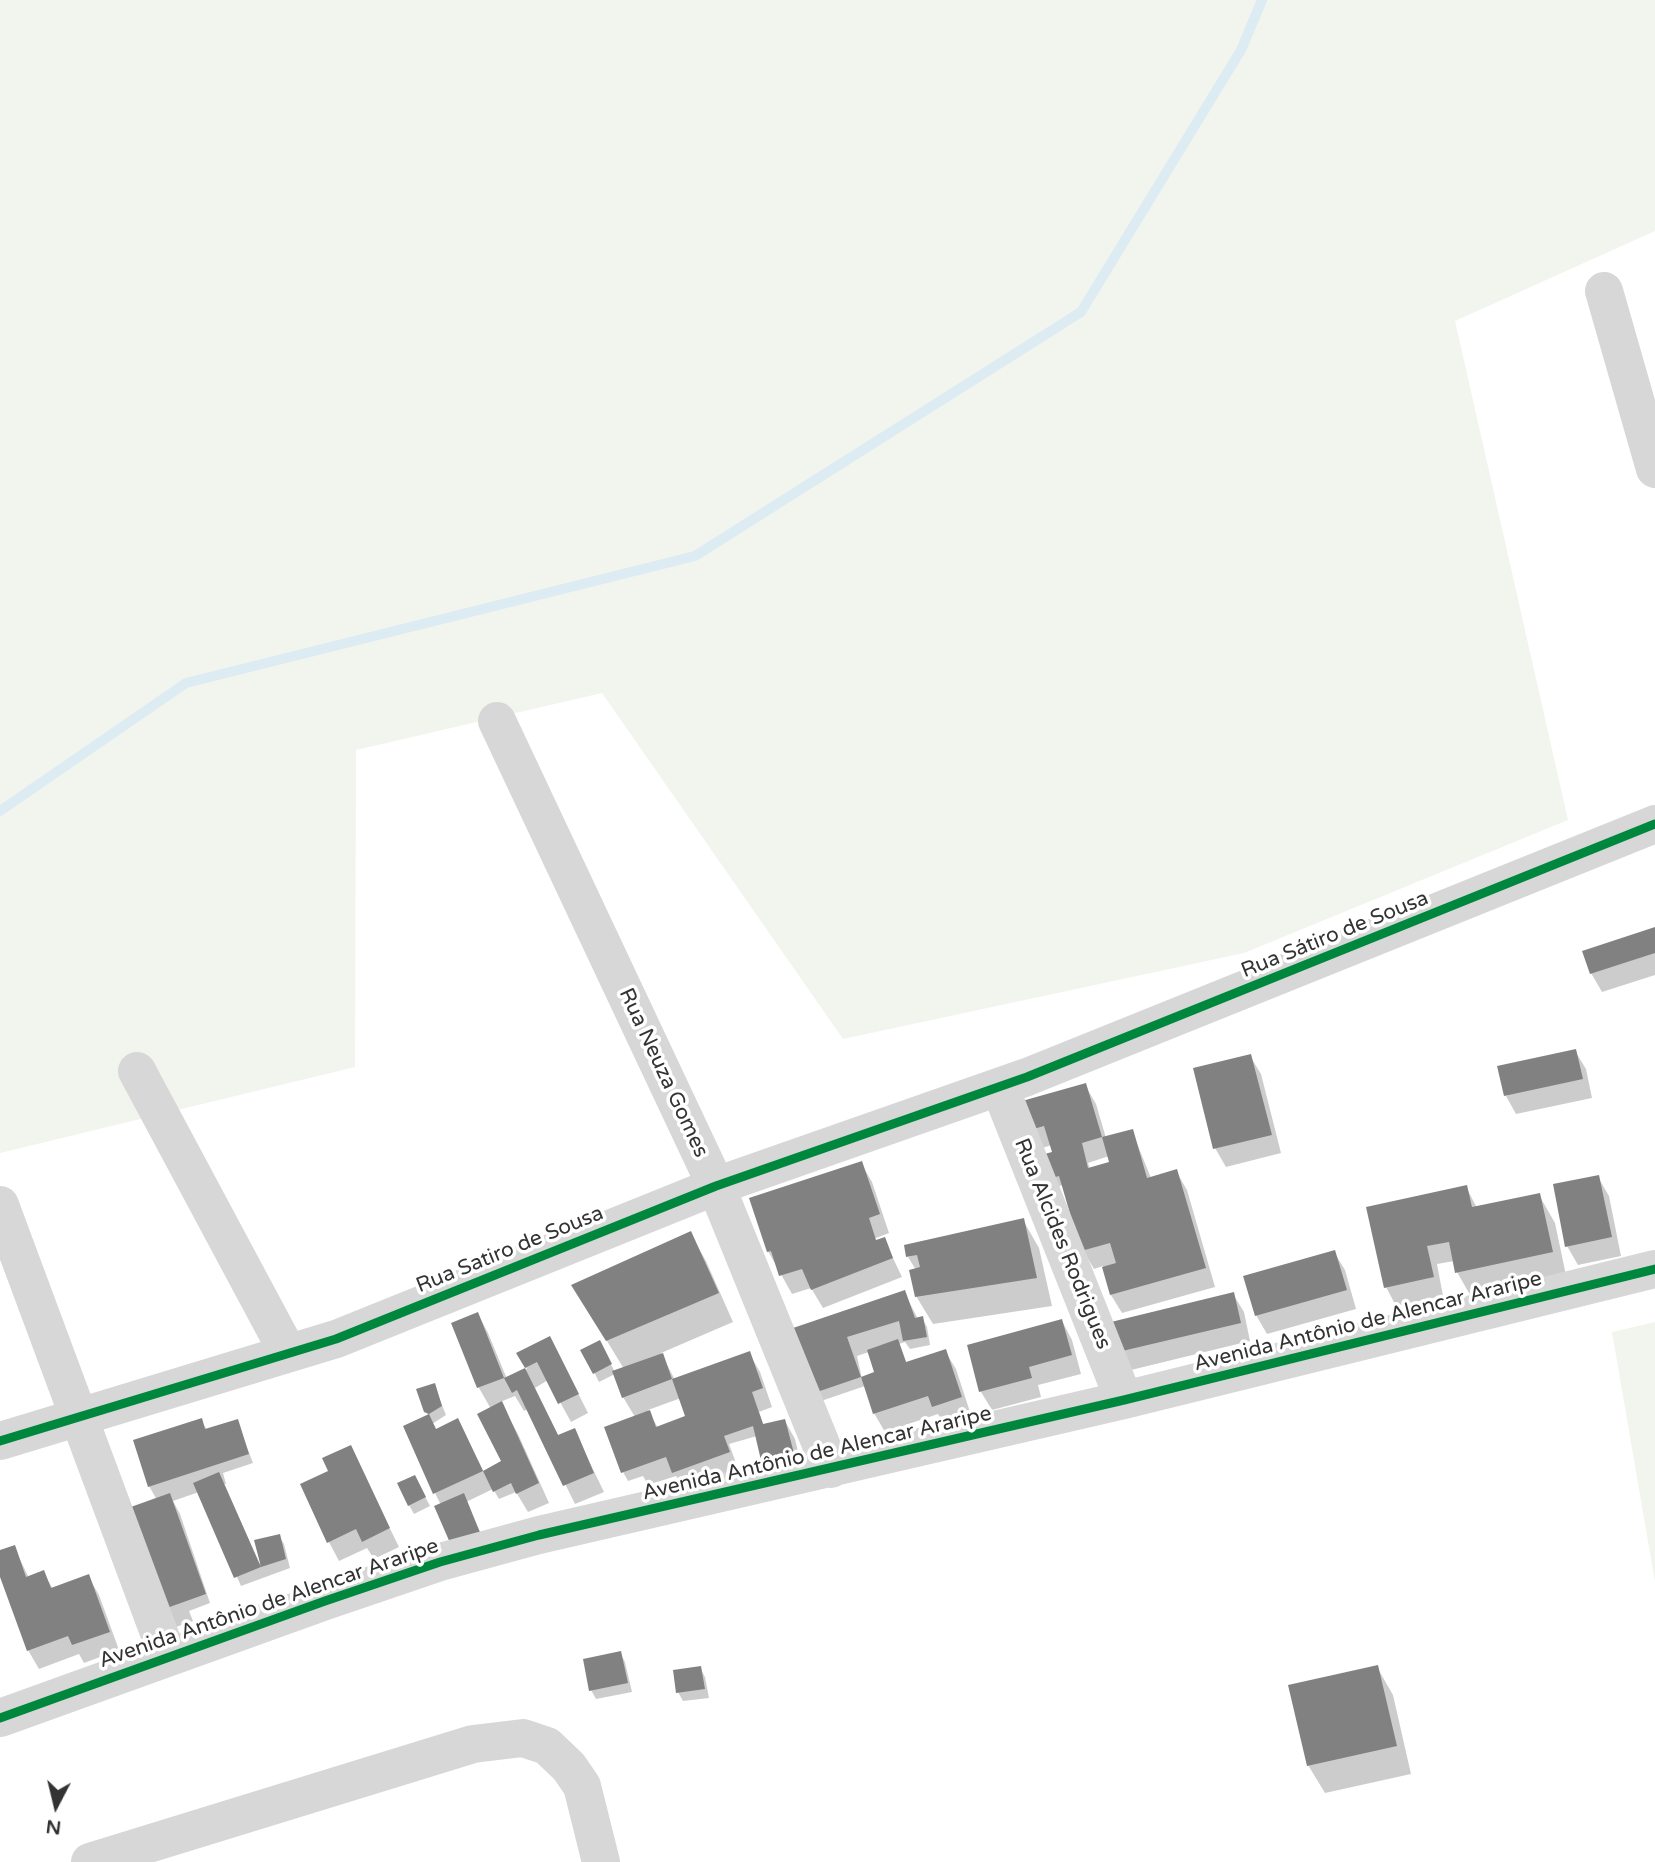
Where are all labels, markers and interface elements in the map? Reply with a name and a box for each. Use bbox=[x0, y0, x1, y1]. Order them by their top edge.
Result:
street label: Rua Sátiro de Sousa bbox=[1238, 886, 1432, 984]
street label: Rua Neuza Gomes bbox=[613, 984, 713, 1162]
street label: Rua Alcides Rodrigues bbox=[1008, 1135, 1116, 1353]
street label: Rua Satiro de Sousa bbox=[413, 1201, 607, 1299]
street label: Avenida Antônio de Alencar Araripe bbox=[1191, 1267, 1545, 1377]
street label: Avenida Antônio de Alencar Araripe bbox=[640, 1402, 994, 1506]
street label: Avenida Antônio de Alencar Araripe bbox=[96, 1534, 442, 1674]
north arrow bbox=[21, 1771, 91, 1841]
text: N bbox=[45, 1815, 62, 1839]

